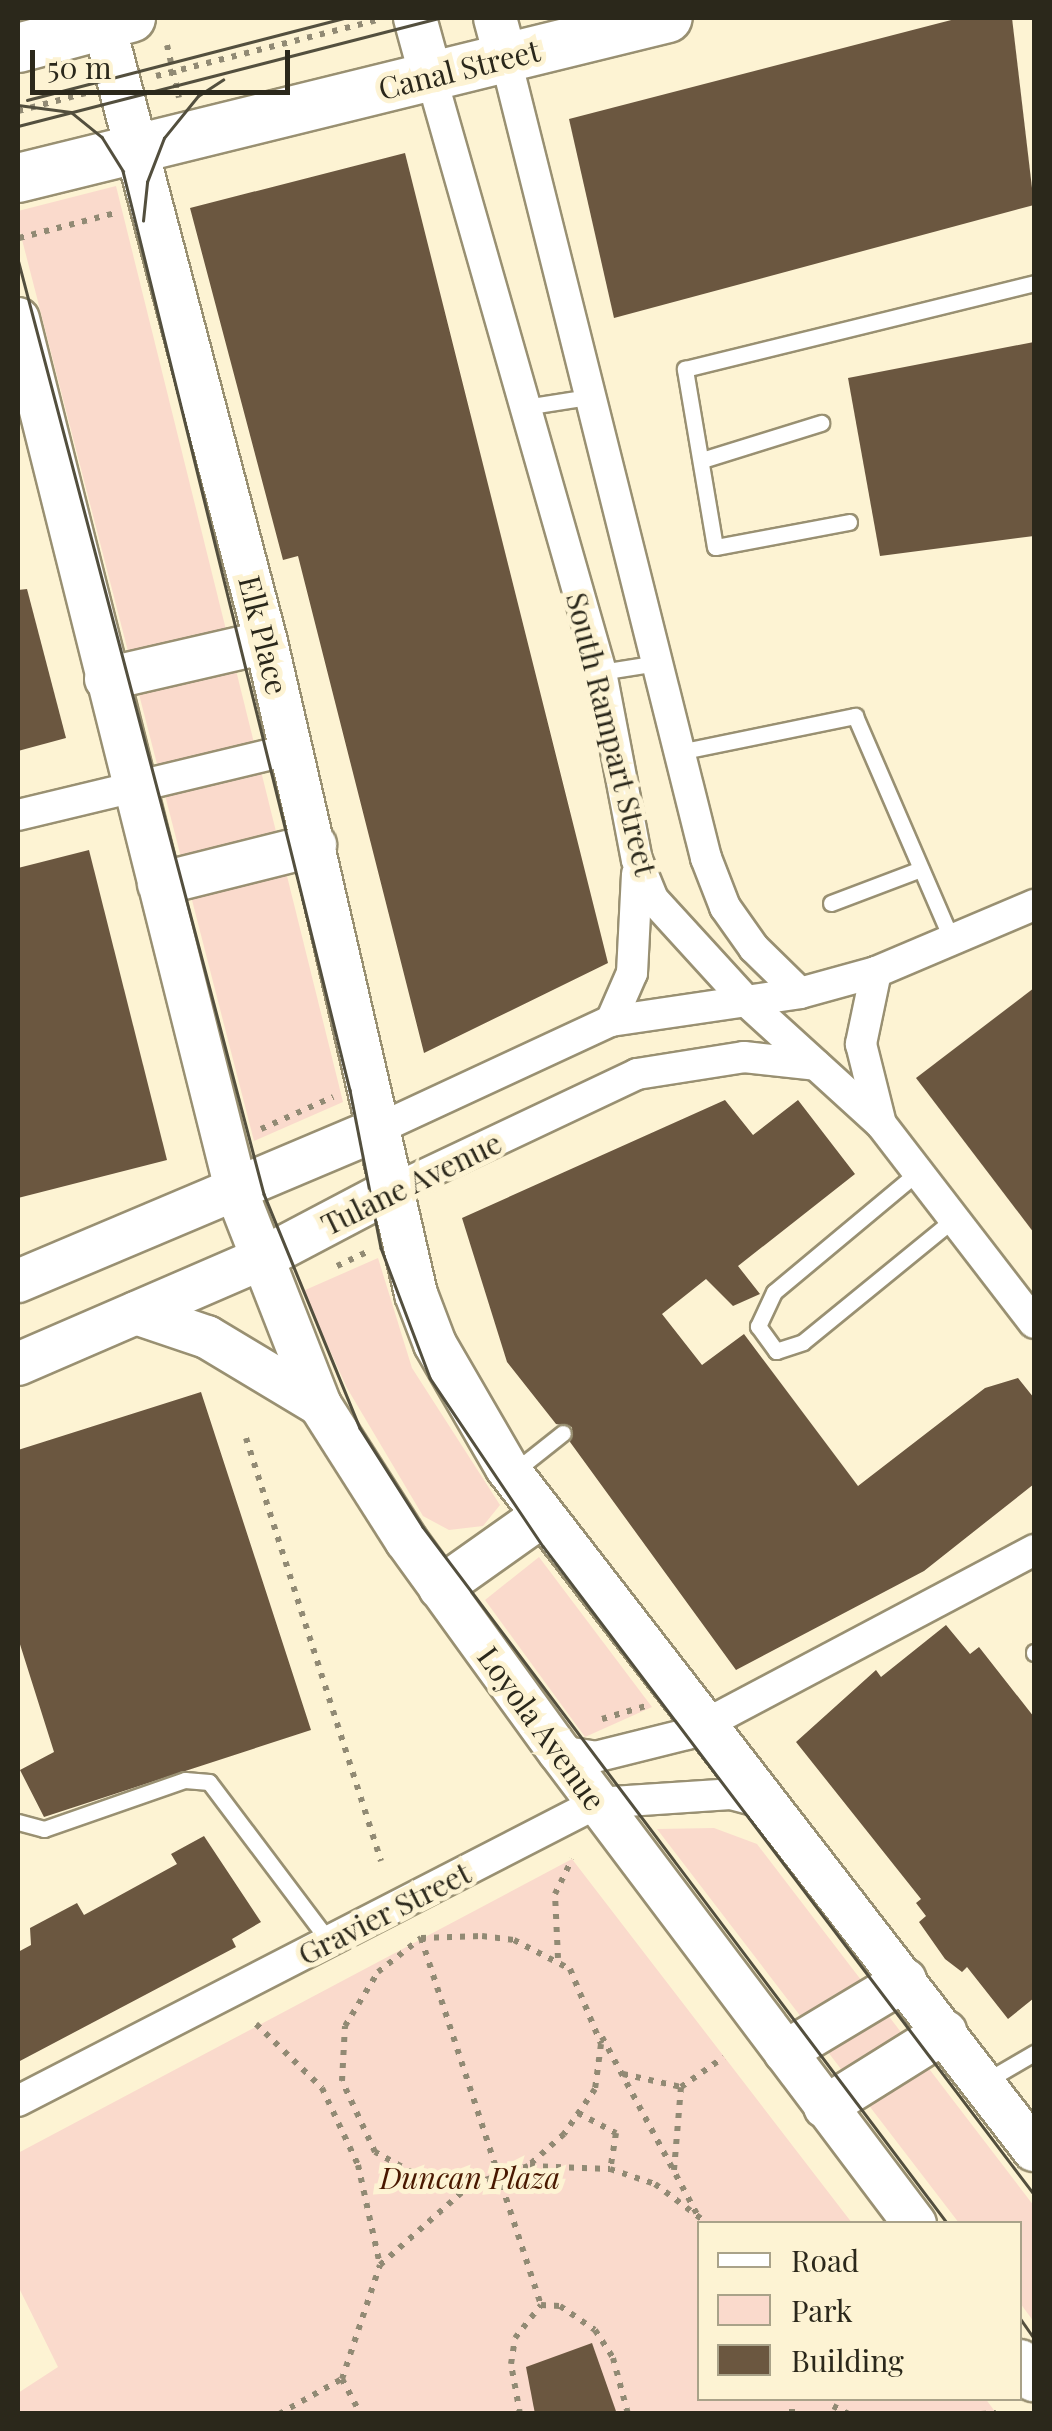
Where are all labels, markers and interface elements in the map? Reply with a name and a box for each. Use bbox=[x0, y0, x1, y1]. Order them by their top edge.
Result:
scale bar bbox=[35, 30, 295, 92]
street label: Canal Street bbox=[375, 32, 543, 106]
text: 50 m bbox=[47, 47, 112, 87]
street label: Elk Place bbox=[232, 572, 296, 698]
street label: South Rampart Street bbox=[559, 588, 665, 880]
street label: Tulane Avenue bbox=[315, 1124, 507, 1242]
street label: Loyola Avenue bbox=[470, 1639, 614, 1817]
street label: Gravier Street bbox=[292, 1854, 476, 1972]
park label: Duncan Plaza bbox=[380, 2159, 560, 2195]
legend bbox=[697, 2221, 1022, 2401]
text: Road bbox=[791, 2240, 859, 2280]
text: Park bbox=[791, 2290, 853, 2330]
text: Building bbox=[791, 2340, 904, 2380]

